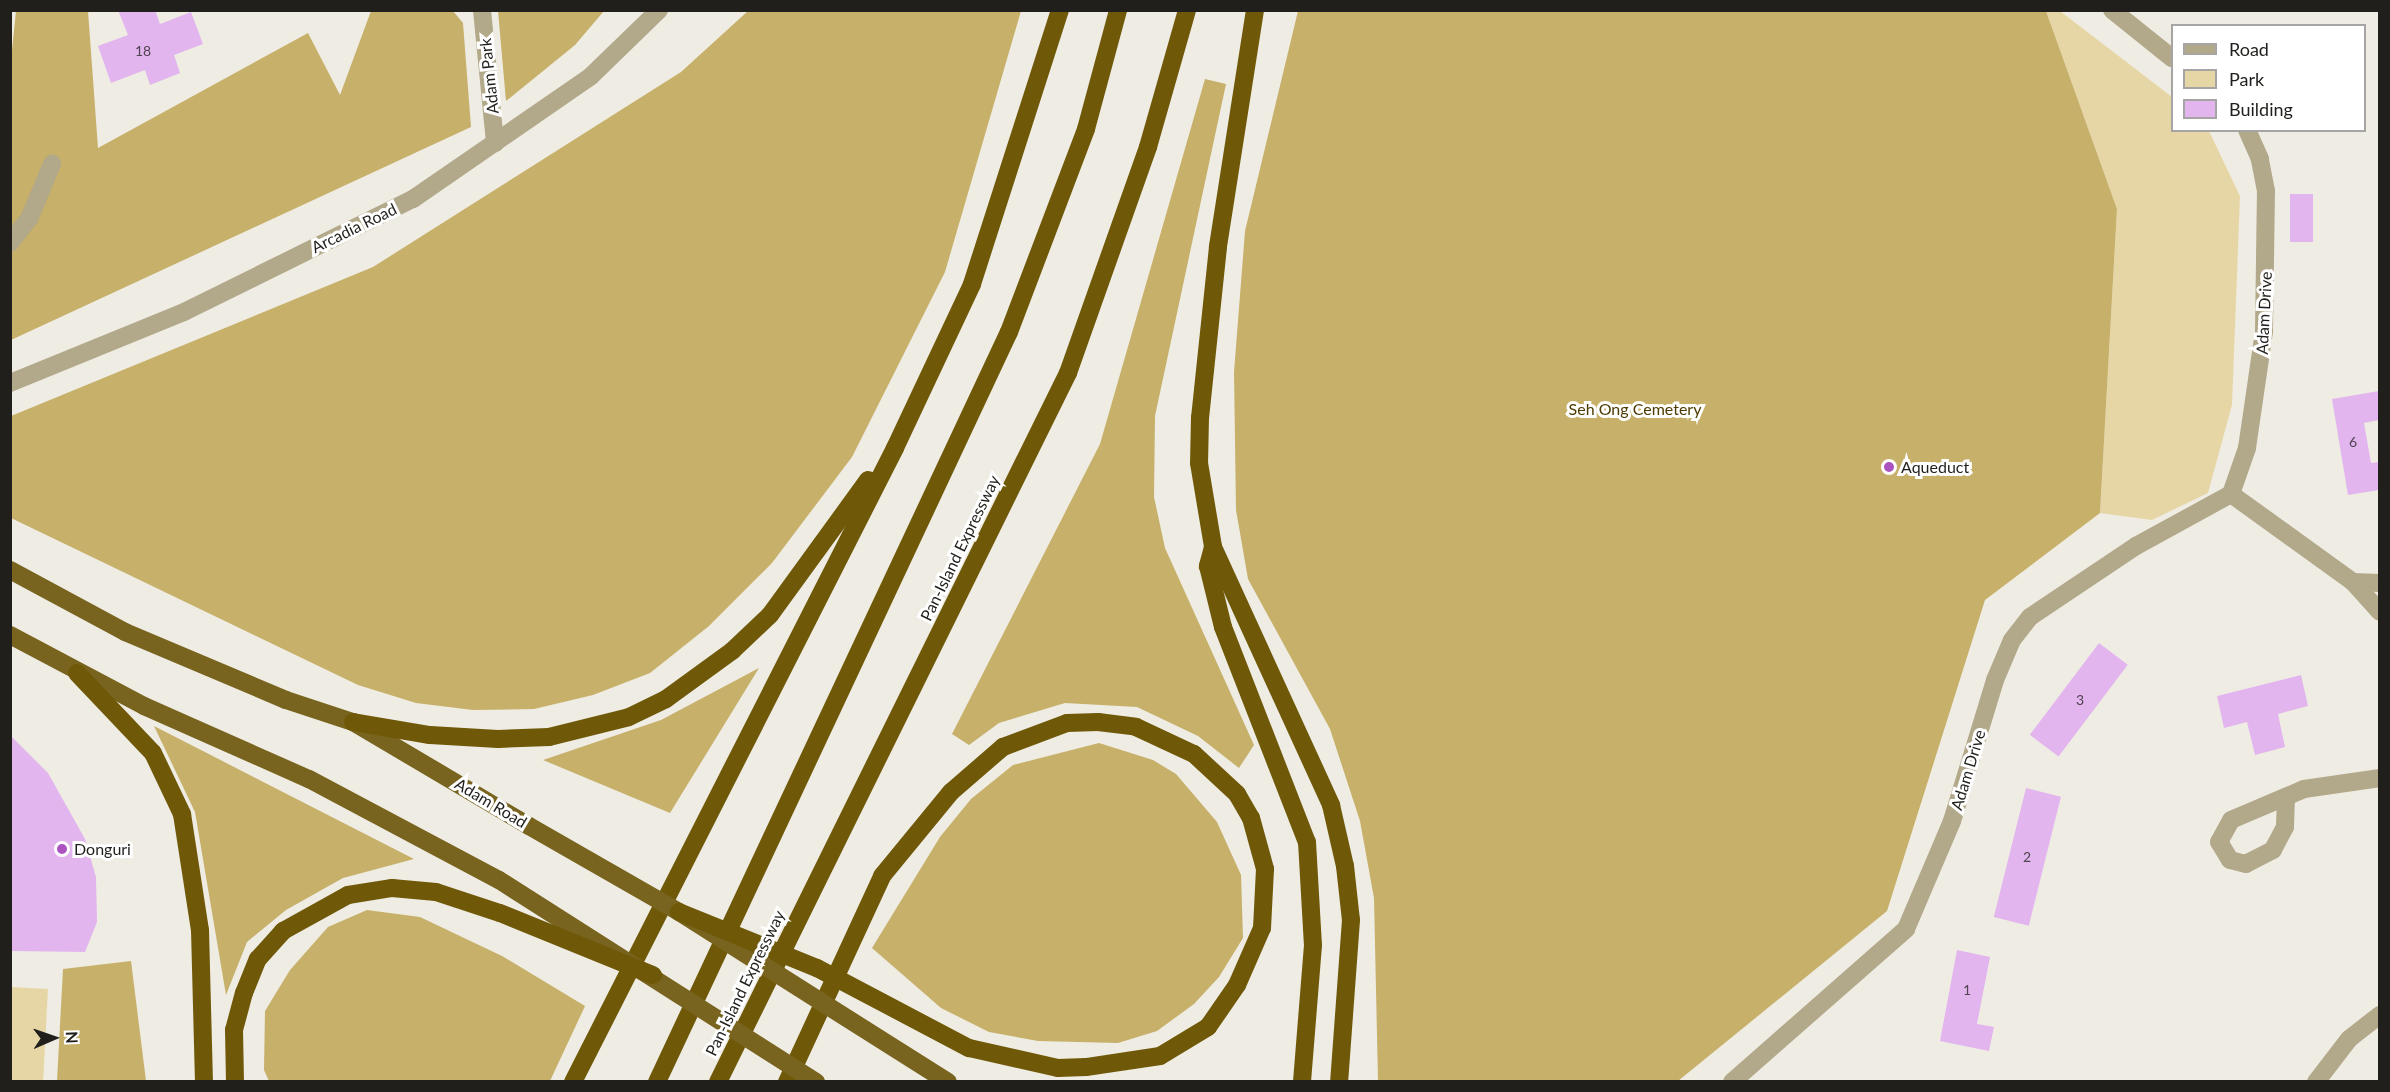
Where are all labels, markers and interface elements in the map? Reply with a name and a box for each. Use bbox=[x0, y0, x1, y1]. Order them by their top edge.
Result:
legend bbox=[2171, 24, 2366, 132]
street label: Adam Park bbox=[475, 37, 503, 115]
text: Road bbox=[2229, 38, 2269, 60]
house number: 18 bbox=[135, 43, 151, 59]
text: Park bbox=[2229, 68, 2264, 90]
text: Building bbox=[2229, 98, 2293, 120]
street label: Arcadia Road bbox=[308, 199, 400, 257]
street label: Adam Drive bbox=[2252, 271, 2276, 355]
park label: Seh Ong Cemetery bbox=[1569, 399, 1701, 419]
house number: 6 bbox=[2349, 434, 2357, 450]
place label: Aqueduct bbox=[1901, 457, 1969, 477]
marker: Aqueduct bbox=[1882, 460, 1896, 474]
street label: Pan-Island Expressway bbox=[916, 472, 1004, 624]
house number: 3 bbox=[2076, 692, 2084, 708]
street label: Adam Drive bbox=[1947, 728, 1989, 812]
street label: Adam Road bbox=[452, 774, 530, 832]
place label: Donguri bbox=[74, 839, 131, 859]
marker: Donguri bbox=[55, 842, 69, 856]
house number: 2 bbox=[2023, 849, 2031, 865]
street label: Pan-Island Expressway bbox=[701, 907, 789, 1059]
house number: 1 bbox=[1963, 982, 1971, 998]
north arrow bbox=[24, 1008, 84, 1068]
text: N bbox=[63, 1031, 82, 1044]

